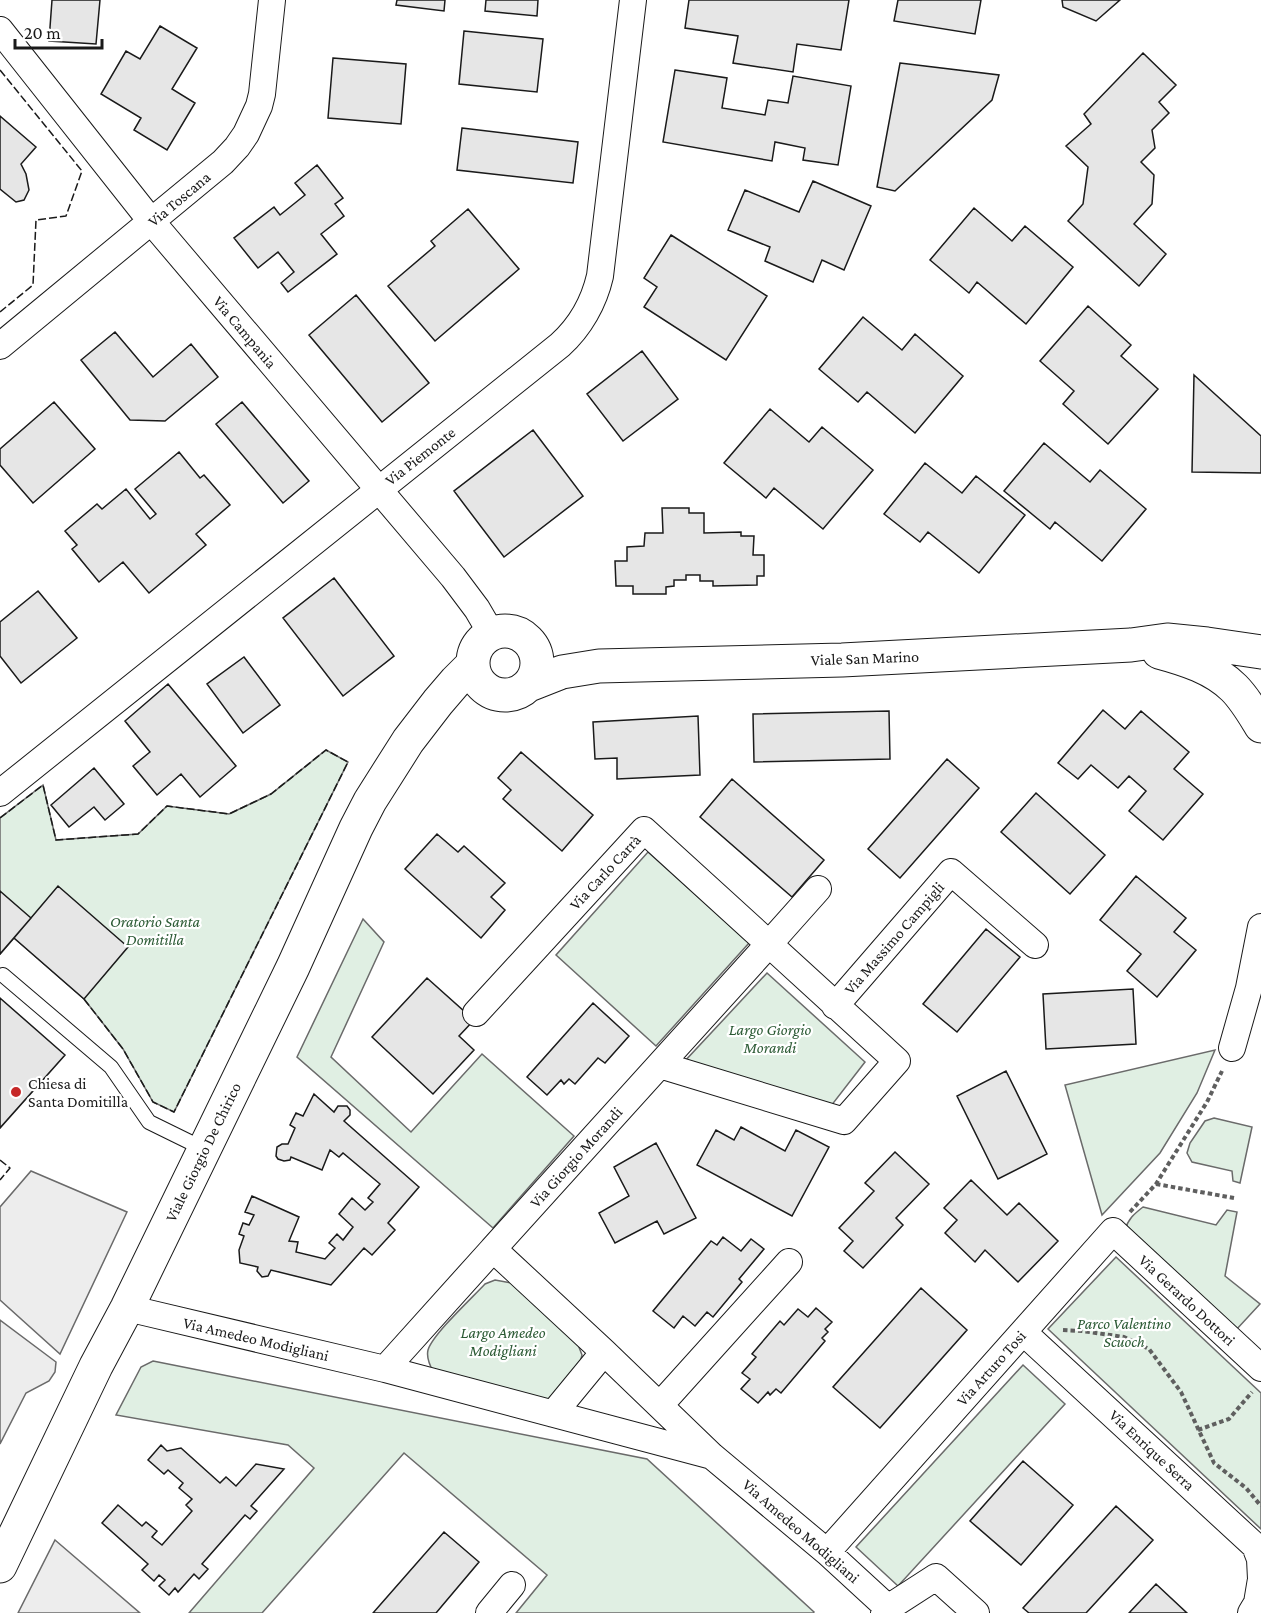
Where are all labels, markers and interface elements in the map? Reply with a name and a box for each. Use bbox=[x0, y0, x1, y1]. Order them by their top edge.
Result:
scale bar bbox=[15, 12, 102, 50]
text: 20 m bbox=[24, 23, 61, 43]
street label: Via Toscana bbox=[144, 168, 214, 230]
street label: Via Campania bbox=[209, 292, 281, 373]
street label: Via Piemonte bbox=[382, 423, 458, 489]
street label: Viale San Marino bbox=[811, 648, 919, 668]
street label: Via Carlo Carrà bbox=[566, 831, 644, 913]
street label: Via Massimo Campigli bbox=[841, 878, 948, 998]
park label: Oratorio Santa Domitilla bbox=[110, 913, 201, 948]
park label: Largo Giorgio Morandi bbox=[729, 1021, 812, 1056]
place label: Chiesa di Santa Domitilla bbox=[28, 1075, 129, 1110]
street label: Viale Giorgio De Chirico bbox=[162, 1080, 245, 1225]
marker: Chiesa di Santa Domitilla bbox=[9, 1085, 23, 1099]
street label: Via Giorgio Morandi bbox=[526, 1103, 626, 1211]
street label: Via Gerardo Dottori bbox=[1135, 1251, 1239, 1349]
street label: Via Amedeo Modigliani bbox=[181, 1314, 330, 1365]
park label: Parco Valentino Scuoch bbox=[1077, 1315, 1171, 1350]
park label: Largo Amedeo Modigliani bbox=[461, 1324, 546, 1360]
street label: Via Arturo Tosi bbox=[953, 1327, 1029, 1409]
street label: Via Enrique Serra bbox=[1105, 1406, 1199, 1495]
street label: Via Amedeo Modigliani bbox=[739, 1476, 863, 1587]

